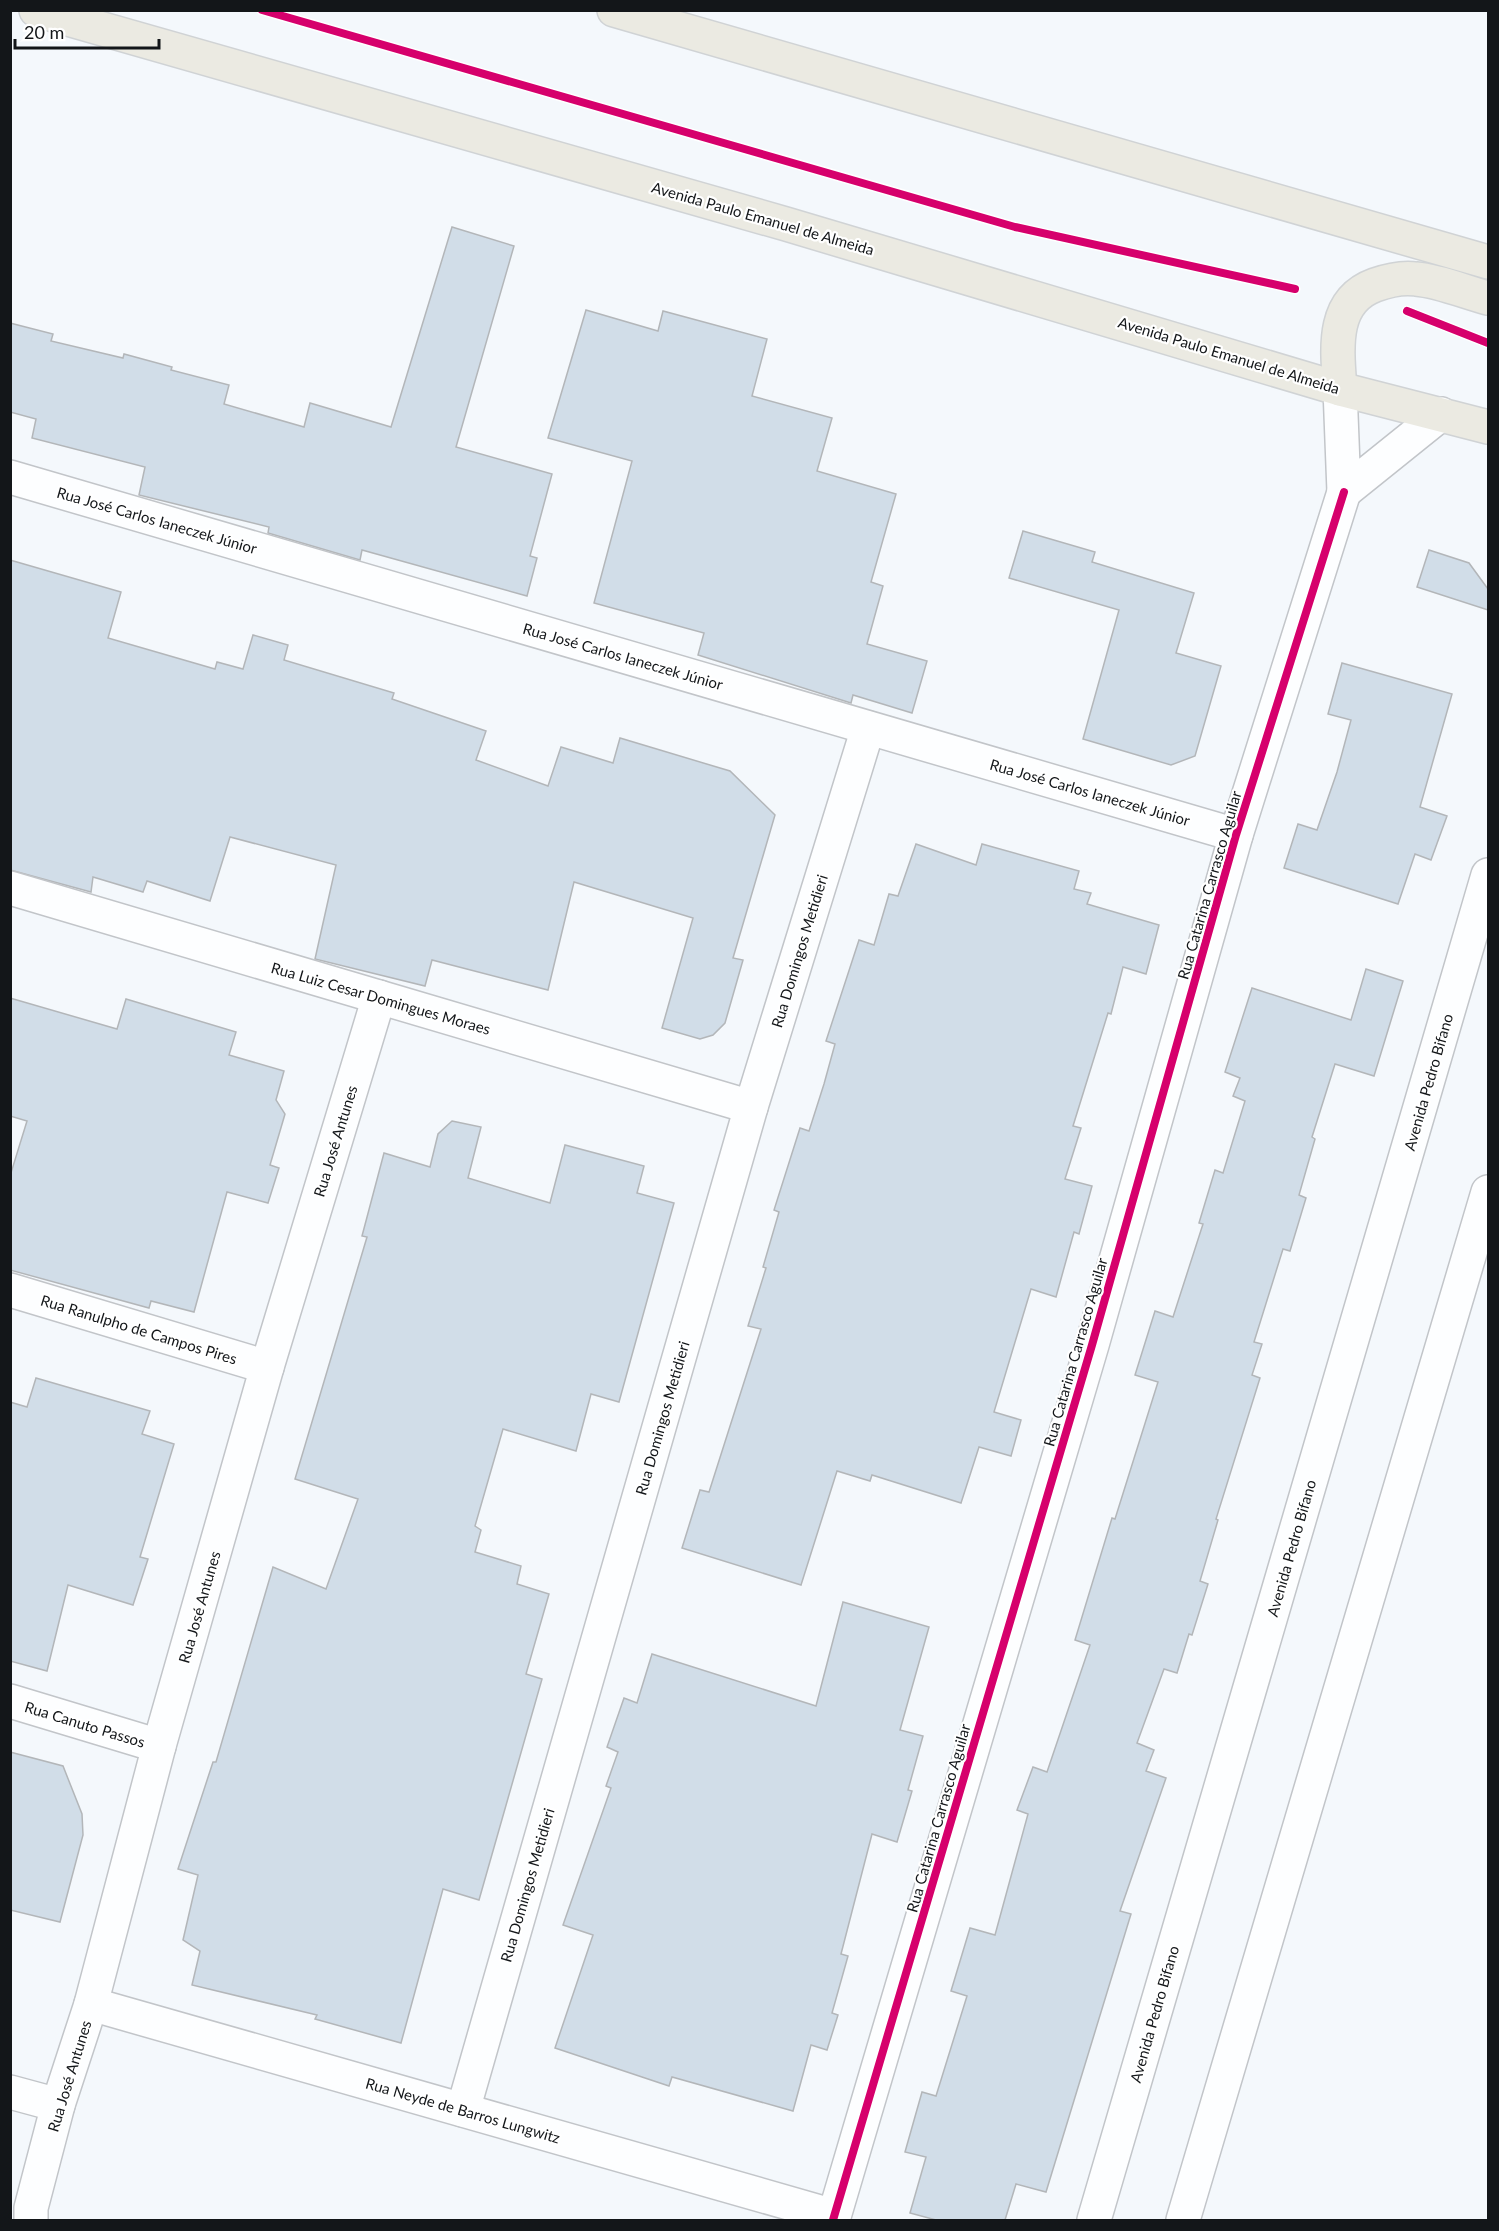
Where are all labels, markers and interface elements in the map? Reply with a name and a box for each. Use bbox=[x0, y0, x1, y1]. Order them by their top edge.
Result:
scale bar bbox=[15, 12, 159, 50]
text: 20 m bbox=[24, 21, 64, 43]
street label: Avenida Paulo Emanuel de Almeida bbox=[650, 178, 876, 258]
street label: Avenida Paulo Emanuel de Almeida bbox=[1116, 313, 1342, 397]
street label: Rua José Carlos Ianeczek Júnior bbox=[55, 483, 260, 557]
street label: Rua José Carlos Ianeczek Júnior bbox=[521, 619, 726, 693]
street label: Rua José Carlos Ianeczek Júnior bbox=[988, 755, 1193, 829]
street label: Rua Catarina Carrasco Aguilar bbox=[1173, 788, 1245, 981]
street label: Rua Domingos Metidieri bbox=[767, 872, 831, 1030]
street label: Rua Luiz Cesar Domingues Moraes bbox=[269, 958, 493, 1038]
street label: Avenida Pedro Bifano bbox=[1400, 1011, 1456, 1153]
street label: Rua José Antunes bbox=[309, 1083, 361, 1199]
street label: Rua Catarina Carrasco Aguilar bbox=[1039, 1255, 1111, 1448]
street label: Rua Ranulpho de Campos Pires bbox=[39, 1291, 239, 1367]
street label: Rua Domingos Metidieri bbox=[631, 1339, 693, 1497]
street label: Avenida Pedro Bifano bbox=[1263, 1477, 1319, 1619]
street label: Rua José Antunes bbox=[174, 1549, 224, 1665]
street label: Rua Canuto Passos bbox=[23, 1697, 147, 1751]
street label: Rua Catarina Carrasco Aguilar bbox=[902, 1721, 974, 1914]
street label: Rua Domingos Metidieri bbox=[496, 1806, 558, 1964]
street label: Avenida Pedro Bifano bbox=[1126, 1943, 1182, 2085]
street label: Rua José Antunes bbox=[43, 2018, 95, 2134]
street label: Rua Neyde de Barros Lungwitz bbox=[364, 2074, 562, 2146]

